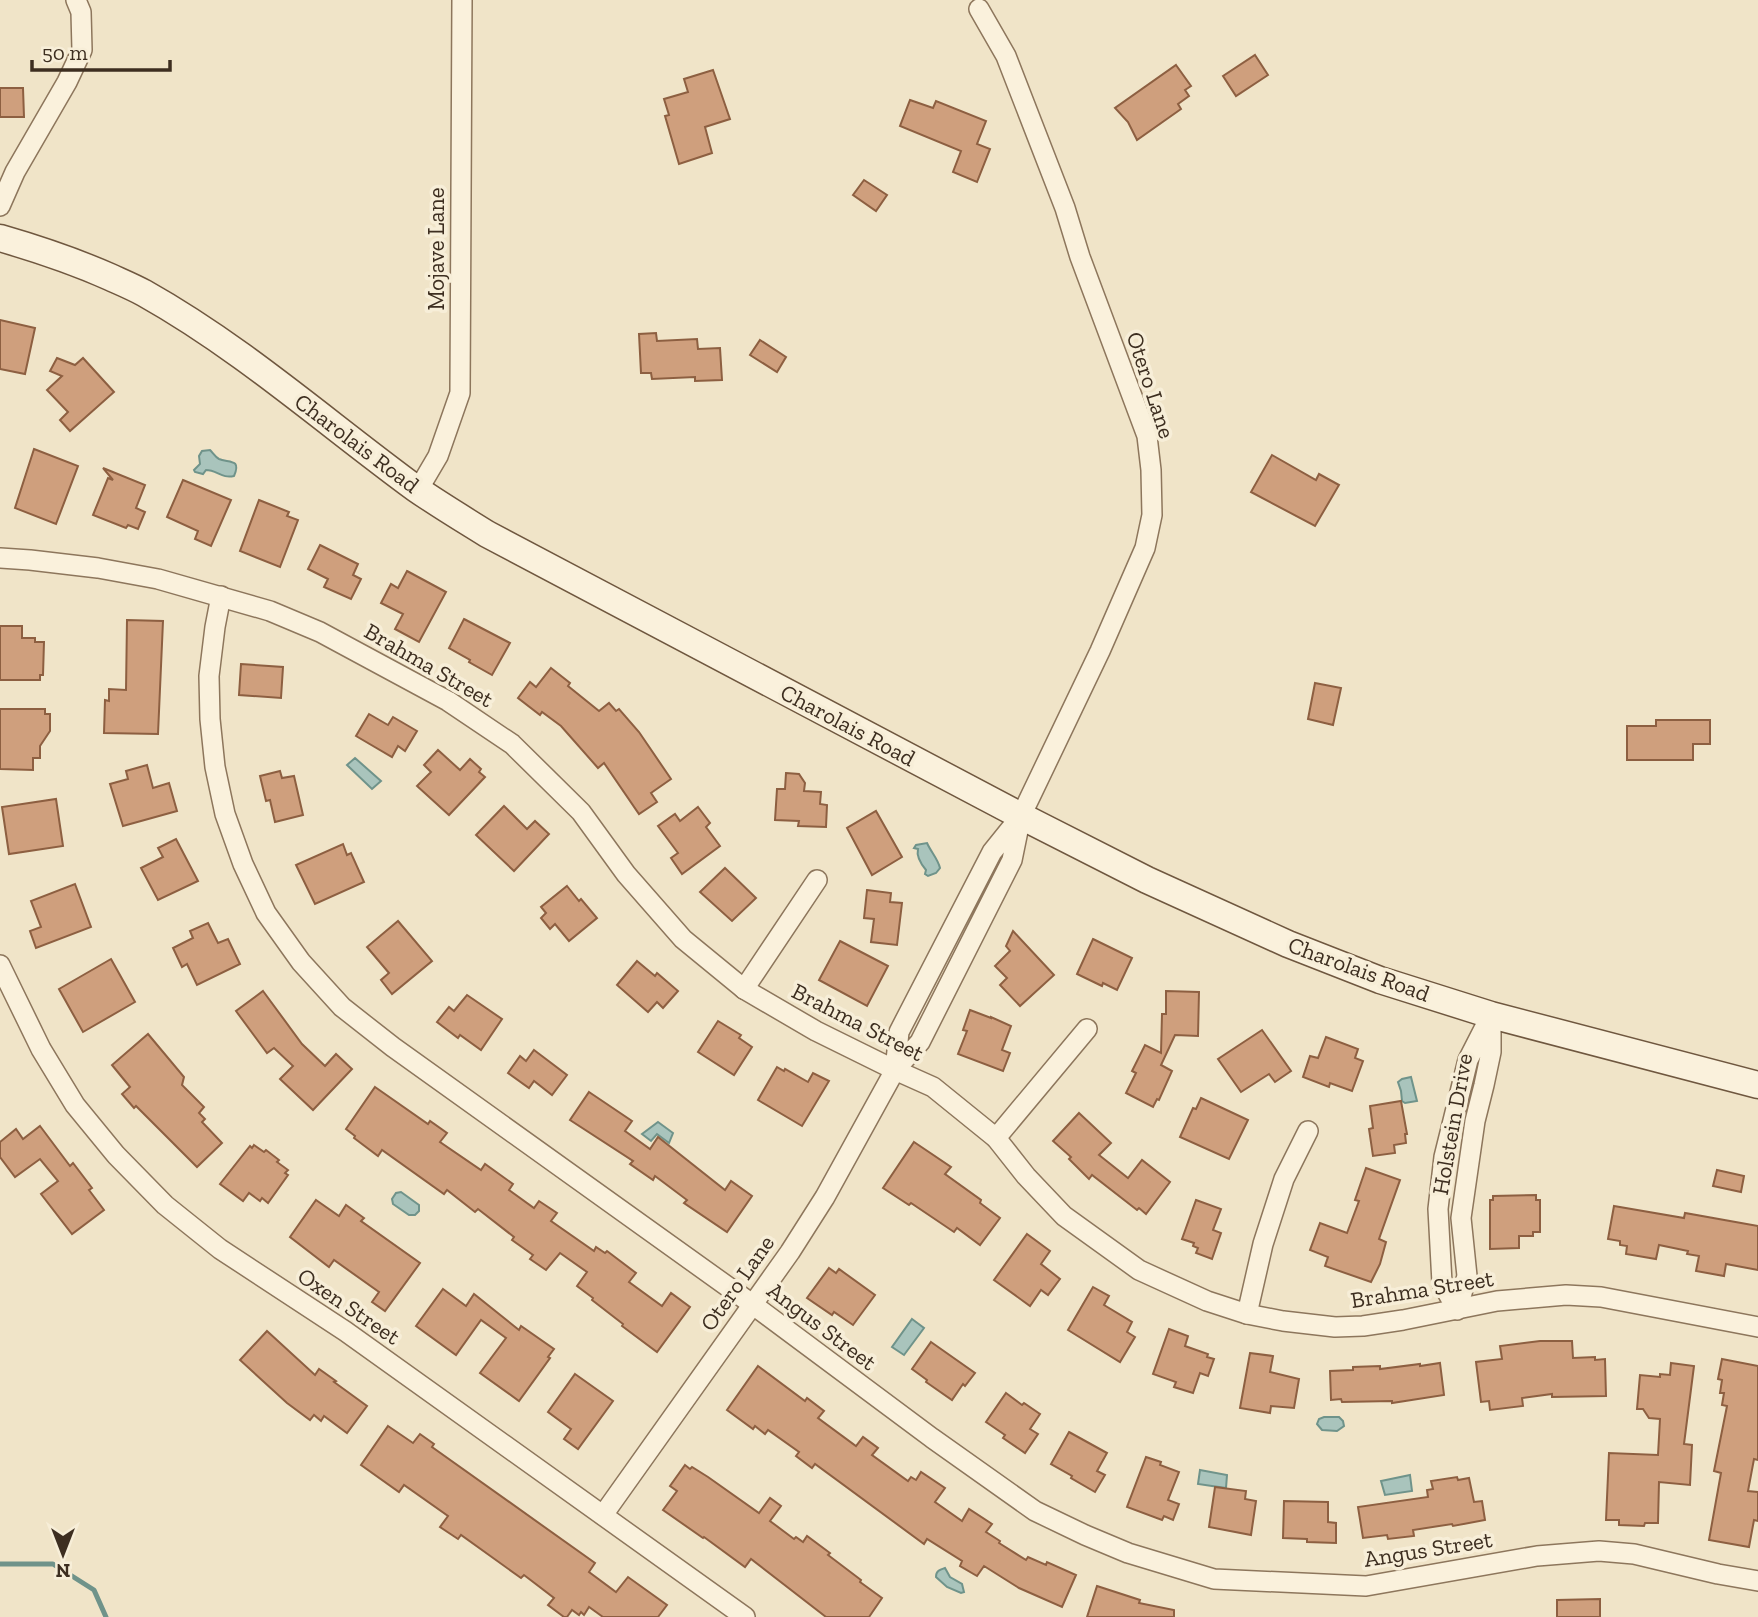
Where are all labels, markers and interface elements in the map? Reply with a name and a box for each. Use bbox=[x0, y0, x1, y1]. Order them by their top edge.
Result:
scale bar bbox=[32, 28, 170, 72]
text: 50 m bbox=[42, 40, 88, 65]
street label: Mojave Lane bbox=[422, 188, 450, 310]
street label: Otero Lane bbox=[1121, 328, 1181, 442]
street label: Charolais Road bbox=[289, 387, 425, 499]
street label: Brahma Street bbox=[360, 617, 499, 713]
street label: Charolais Road bbox=[776, 678, 921, 772]
street label: Charolais Road bbox=[1284, 930, 1434, 1008]
street label: Brahma Street bbox=[787, 977, 929, 1067]
street label: Holstein Drive bbox=[1426, 1051, 1478, 1197]
street label: Otero Lane bbox=[694, 1230, 780, 1336]
street label: Oxen Street bbox=[292, 1261, 406, 1351]
street label: Brahma Street bbox=[1349, 1264, 1496, 1314]
street label: Angus Street bbox=[762, 1276, 883, 1376]
north arrow bbox=[28, 1519, 98, 1589]
street label: Angus Street bbox=[1362, 1525, 1495, 1573]
text: N bbox=[56, 1559, 70, 1582]

